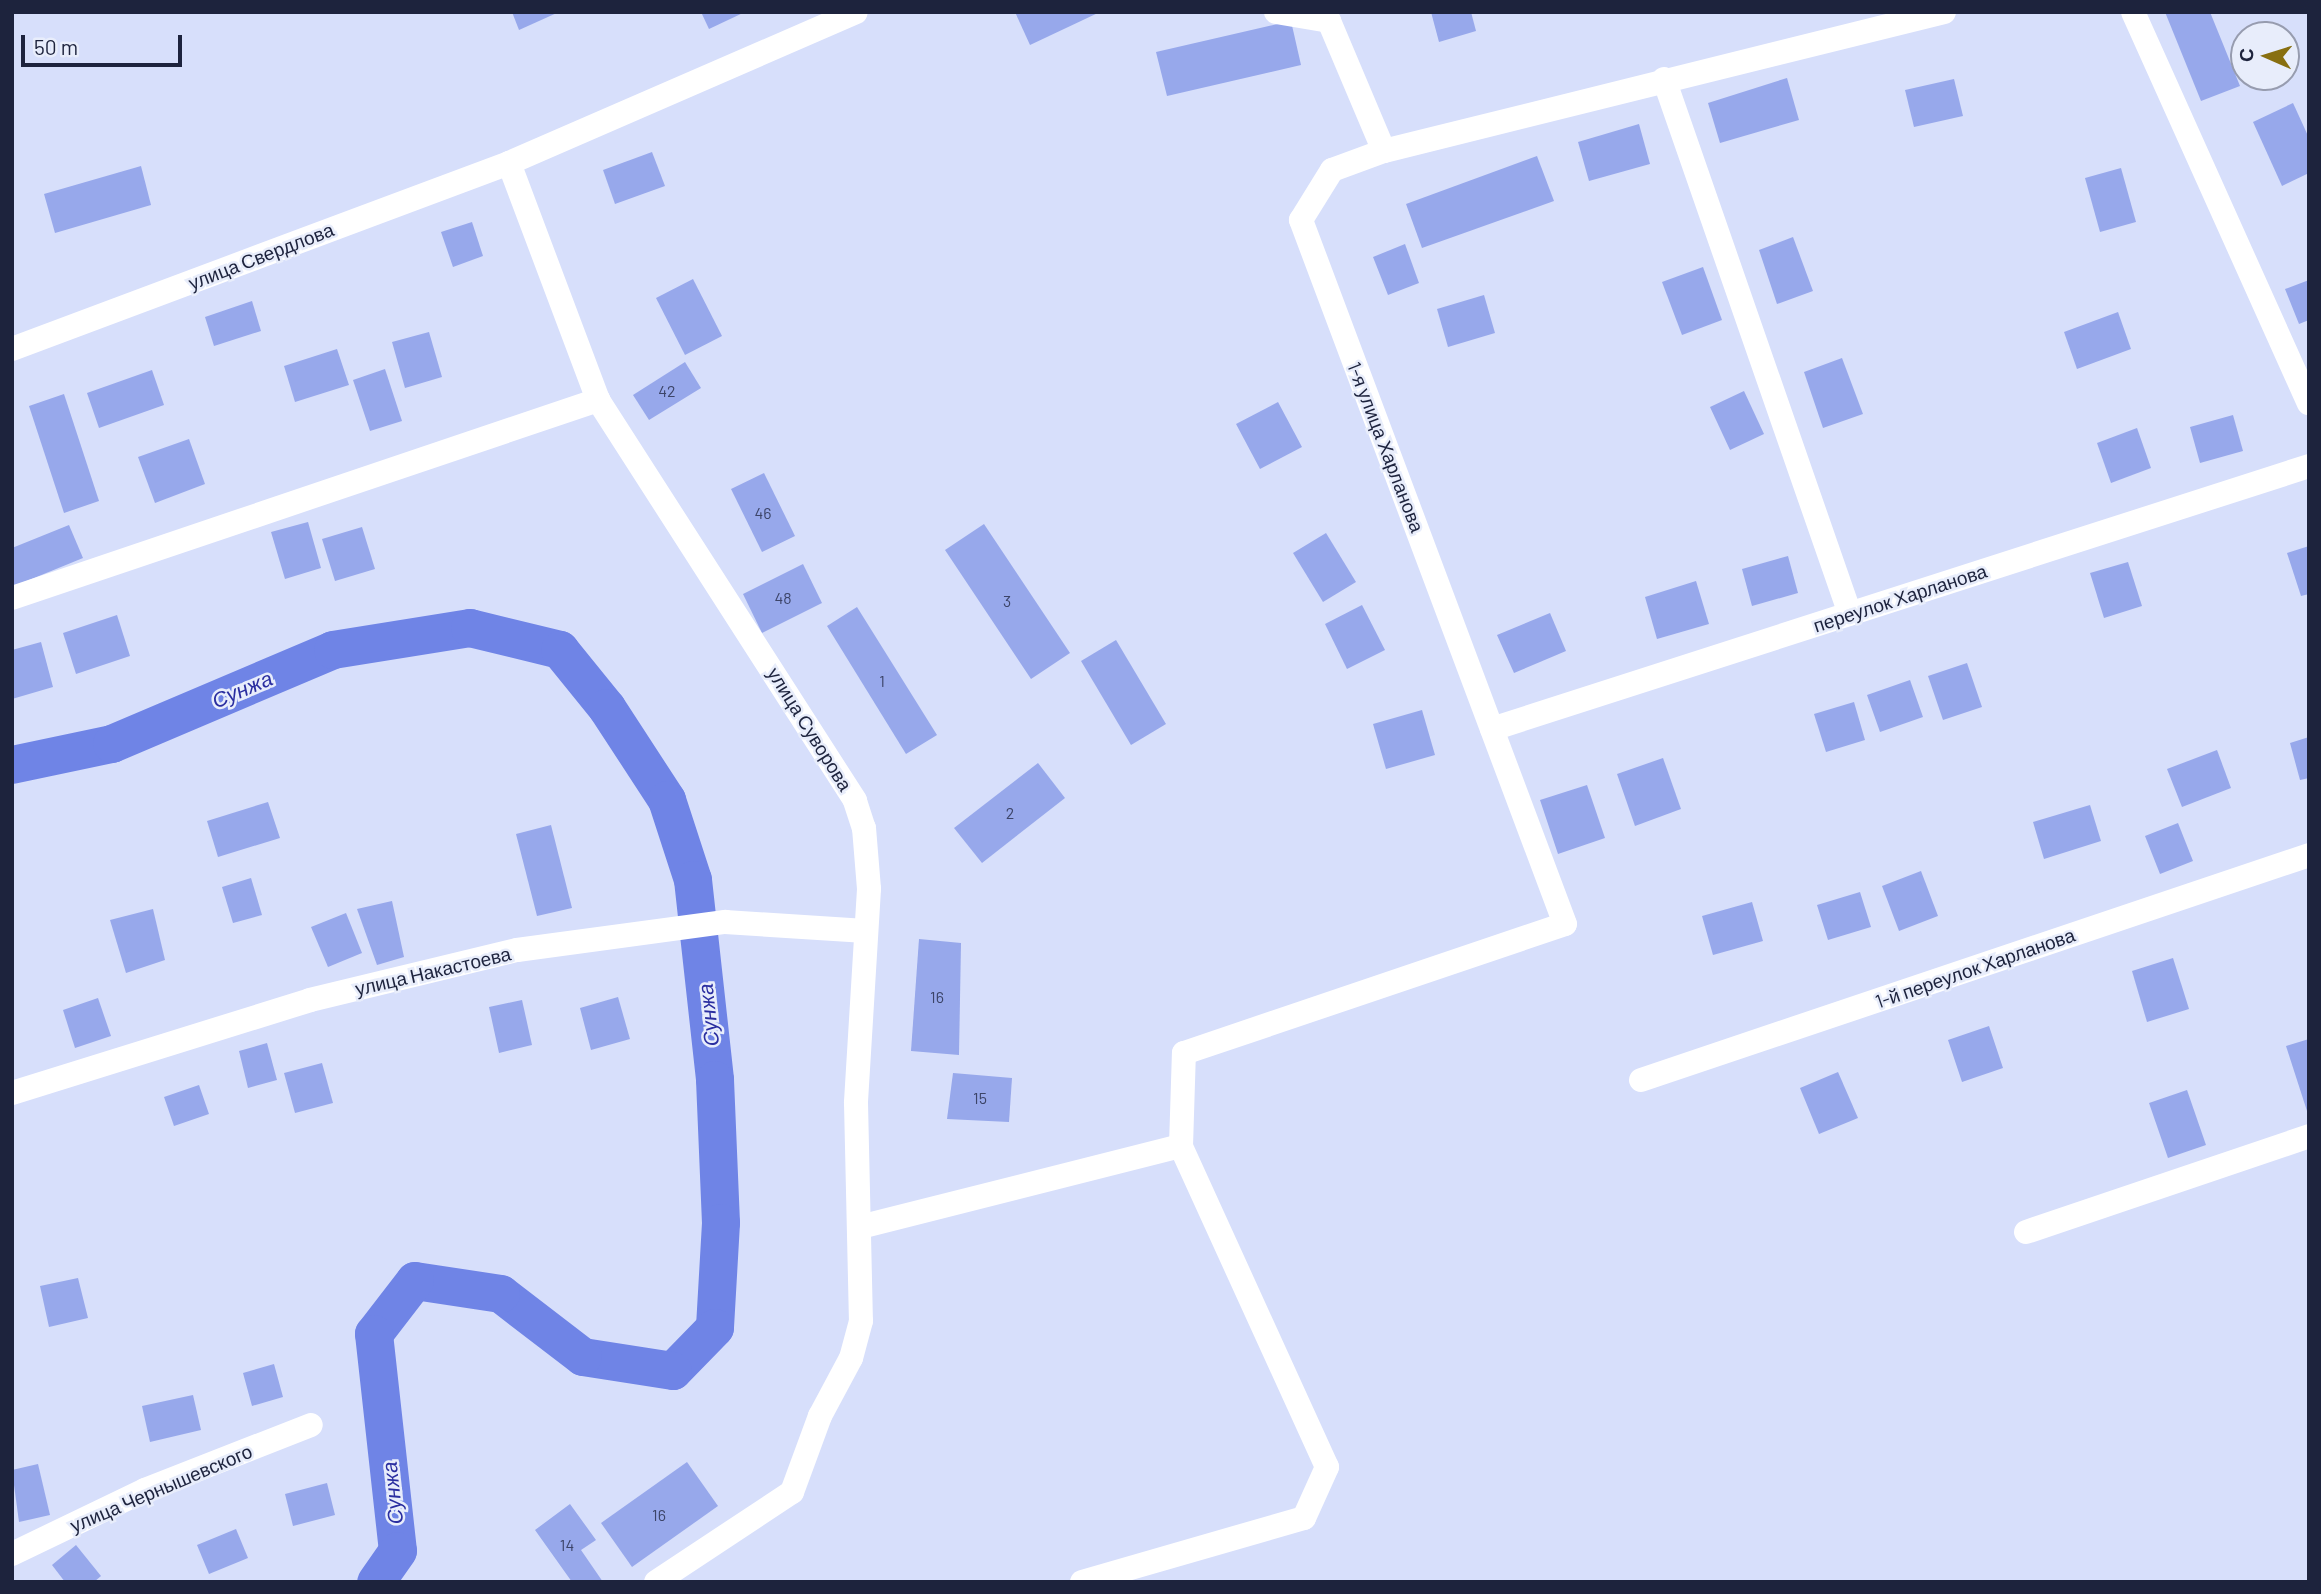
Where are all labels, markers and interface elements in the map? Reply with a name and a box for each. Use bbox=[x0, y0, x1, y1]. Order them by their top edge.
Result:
scale bar bbox=[24, 21, 186, 65]
north arrow bbox=[2230, 21, 2300, 91]
text: 50 m bbox=[34, 34, 78, 59]
text: С bbox=[2234, 48, 2257, 62]
street label: улица Свердлова bbox=[185, 218, 337, 294]
street label: 1-я улица Харланова bbox=[1343, 359, 1429, 535]
house number: 42 bbox=[658, 381, 676, 401]
house number: 46 bbox=[754, 503, 772, 523]
street label: переулок Харланова bbox=[1810, 559, 1990, 637]
house number: 48 bbox=[774, 588, 792, 608]
house number: 3 bbox=[1003, 591, 1011, 611]
street label: улица Суворова bbox=[763, 663, 857, 795]
water label: Сунжа bbox=[208, 665, 276, 713]
house number: 1 bbox=[879, 671, 885, 691]
house number: 2 bbox=[1006, 803, 1014, 823]
street label: 1-й переулок Харланова bbox=[1872, 923, 2078, 1013]
street label: улица Накастоева bbox=[353, 942, 513, 1000]
water label: Сунжа bbox=[692, 982, 724, 1048]
house number: 16 bbox=[930, 987, 944, 1007]
house number: 15 bbox=[973, 1088, 987, 1108]
street label: улица Чернышевского bbox=[67, 1439, 255, 1537]
water label: Сунжа bbox=[376, 1460, 408, 1526]
house number: 16 bbox=[652, 1505, 666, 1525]
house number: 14 bbox=[560, 1535, 574, 1555]

